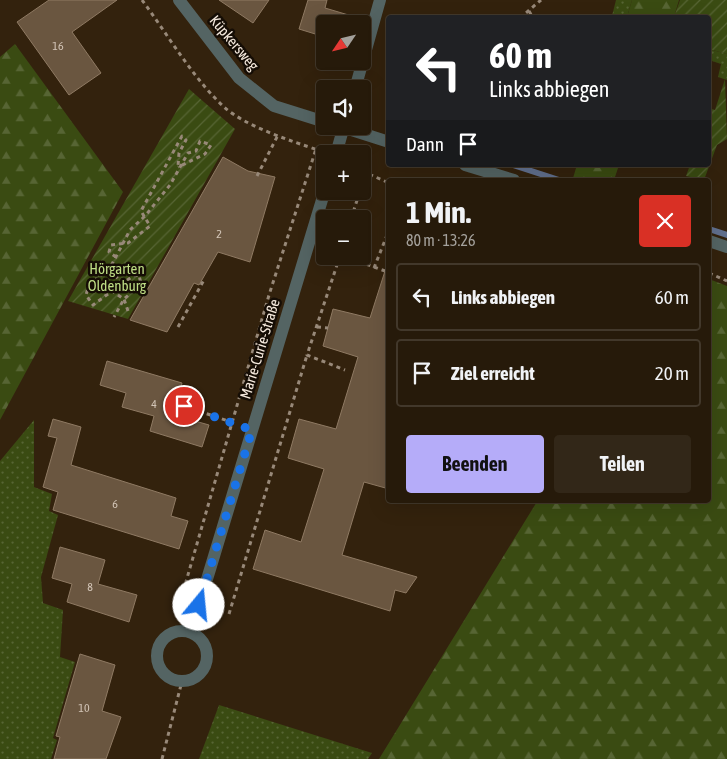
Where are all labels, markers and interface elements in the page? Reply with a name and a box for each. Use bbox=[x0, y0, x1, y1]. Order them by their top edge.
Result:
street label: Küpkersweg bbox=[207, 12, 263, 74]
north arrow bbox=[316, 15, 371, 70]
map controls bbox=[316, 15, 371, 265]
icon: left bbox=[406, 35, 471, 100]
text: 60 m bbox=[489, 35, 552, 75]
house number: 16 bbox=[52, 39, 64, 53]
text: Links abbiegen bbox=[489, 76, 610, 102]
button: sound bbox=[316, 80, 371, 135]
icon: arrive bbox=[454, 130, 482, 158]
text: Dann bbox=[406, 133, 444, 155]
button: + bbox=[316, 145, 371, 200]
text: 1 Min. bbox=[406, 195, 471, 229]
button: close bbox=[639, 195, 691, 247]
button: − bbox=[316, 210, 371, 265]
house number: 2 bbox=[216, 227, 222, 241]
text: 80 m · 13:26 bbox=[406, 231, 476, 249]
park label: Hörgarten Oldenburg bbox=[88, 260, 147, 294]
icon: left bbox=[408, 283, 436, 311]
text: Links abbiegen bbox=[451, 286, 555, 308]
text: 60 m bbox=[655, 286, 689, 308]
street label: Marie-Curie-Straße bbox=[236, 297, 283, 401]
icon: arrive bbox=[408, 359, 436, 387]
text: Ziel erreicht bbox=[451, 362, 535, 384]
text: 20 m bbox=[655, 362, 689, 384]
pin bbox=[163, 385, 205, 427]
icon: arrive bbox=[170, 392, 198, 420]
house number: 4 bbox=[151, 397, 157, 411]
button: Beenden bbox=[406, 435, 544, 493]
button: Teilen bbox=[554, 435, 691, 493]
house number: 6 bbox=[112, 497, 118, 511]
position arrow bbox=[172, 578, 224, 630]
house number: 8 bbox=[87, 580, 93, 594]
house number: 10 bbox=[78, 701, 90, 715]

